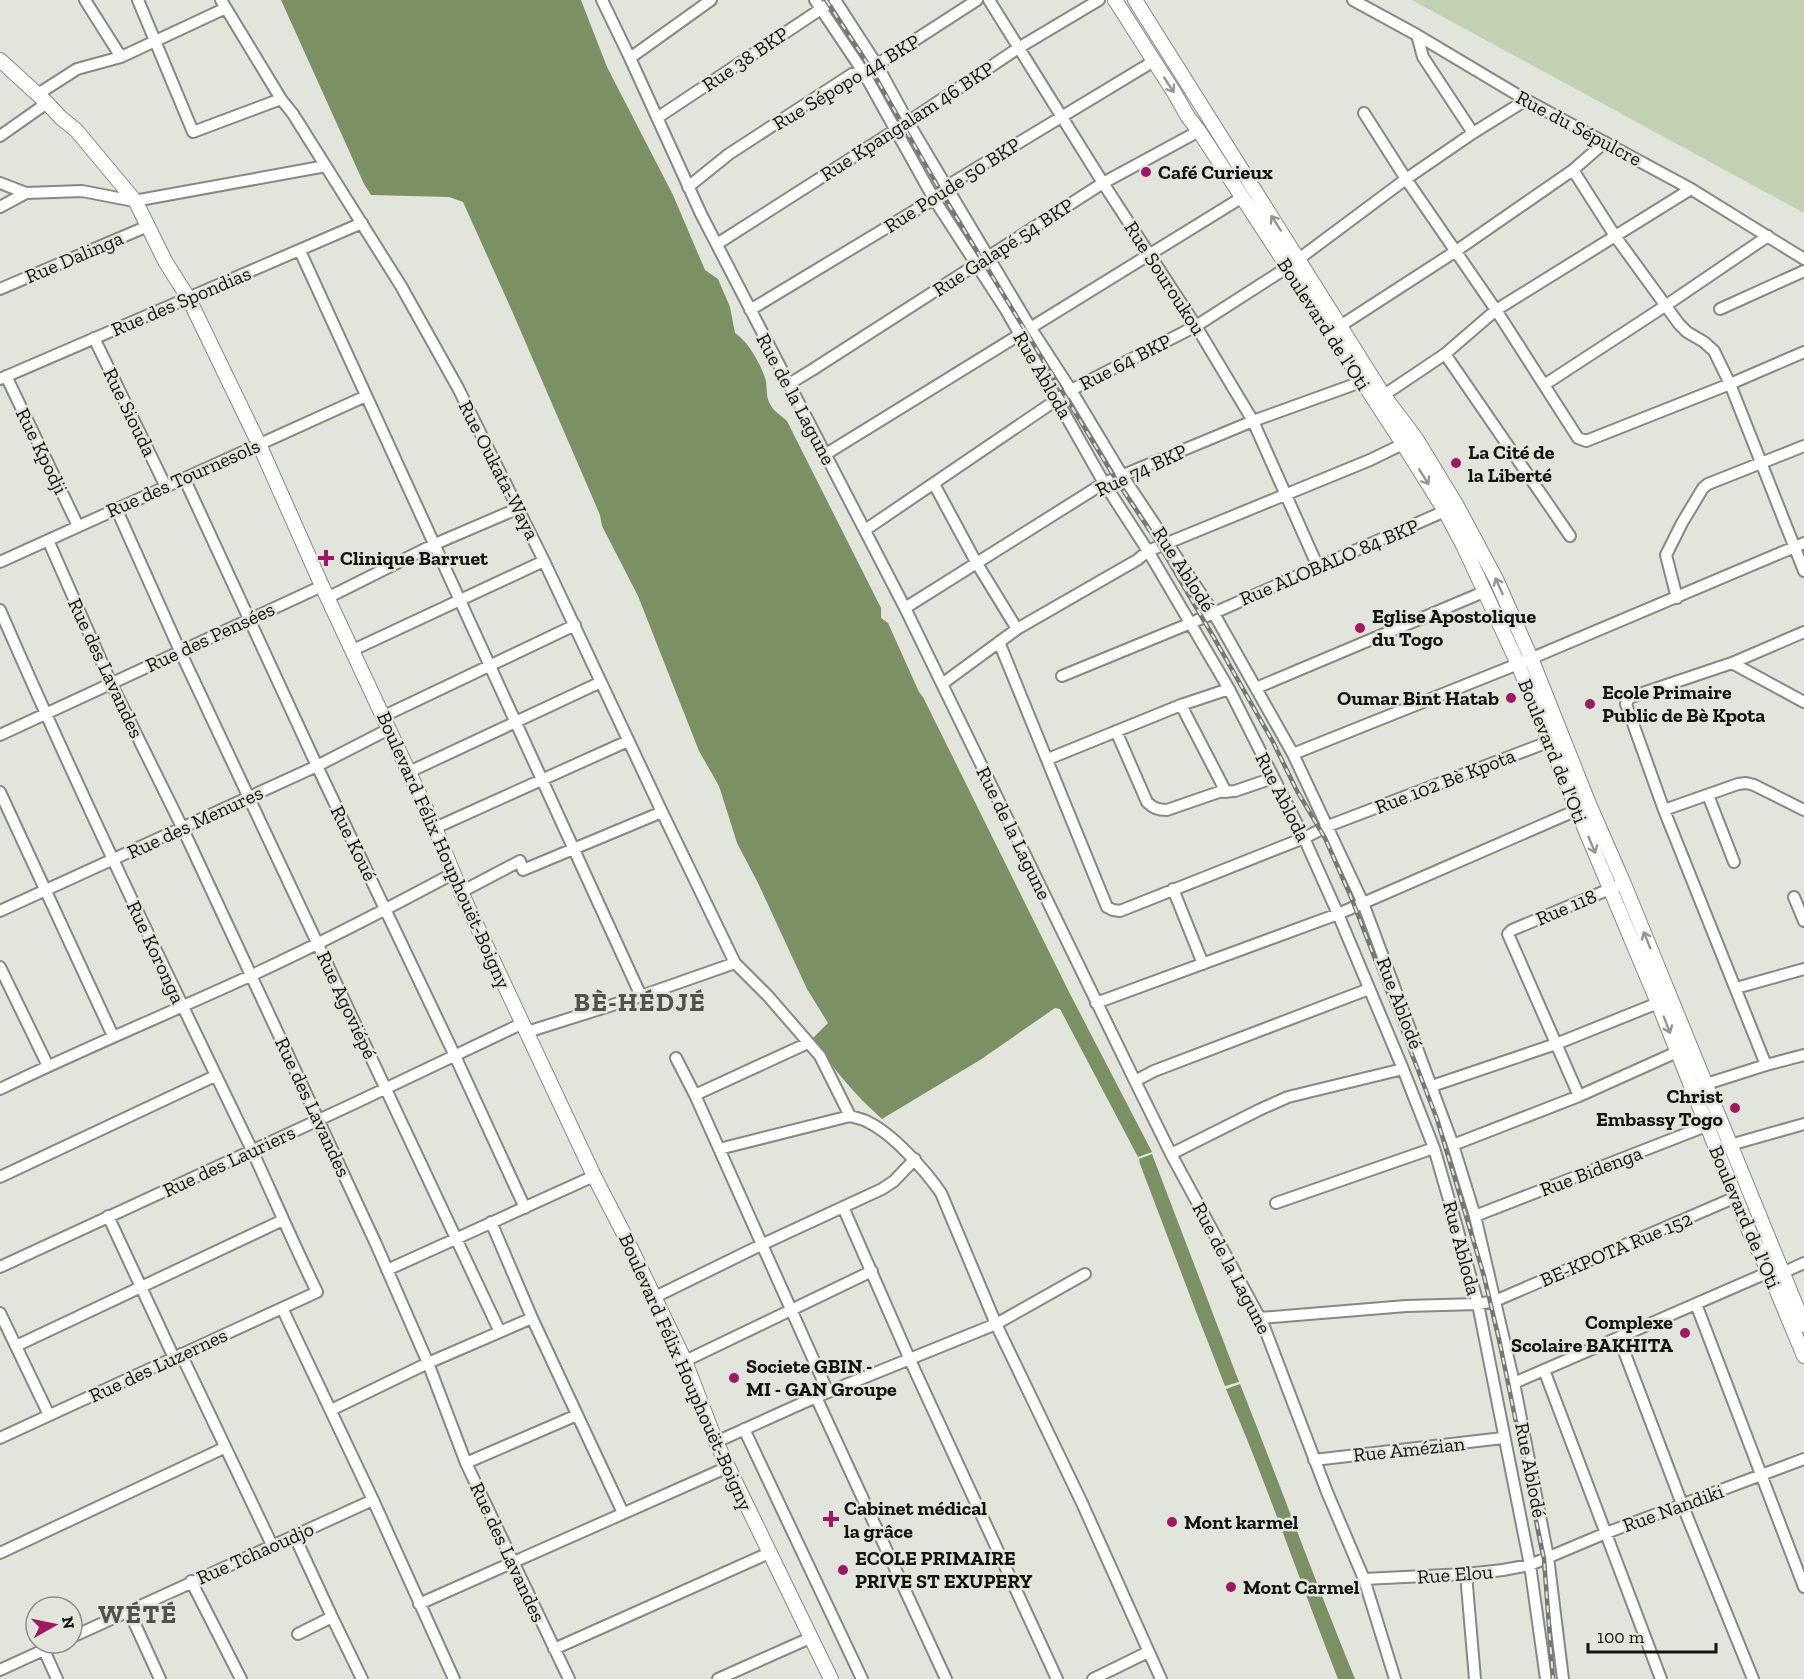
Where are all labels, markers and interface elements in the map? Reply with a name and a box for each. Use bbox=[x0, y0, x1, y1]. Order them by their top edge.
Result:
street label: Rue 38 BKP bbox=[697, 21, 793, 97]
street label: Rue Sépopo 44 BKP bbox=[768, 29, 924, 135]
street label: Rue Kpangalam 46 BKP bbox=[816, 56, 998, 186]
one-way arrow bbox=[1163, 76, 1175, 93]
street label: Rue du Sépulcre bbox=[1512, 85, 1646, 171]
street label: Rue Poude 50 BKP bbox=[879, 132, 1025, 238]
place label: Café Curieux bbox=[1158, 160, 1273, 184]
marker: Café Curieux bbox=[1139, 165, 1153, 179]
street label: Rue Galapé 54 BKP bbox=[928, 193, 1078, 301]
one-way arrow bbox=[1269, 215, 1282, 232]
street label: Rue Souroukou bbox=[1119, 217, 1211, 339]
street label: Rue Dalinga bbox=[21, 225, 127, 288]
street label: Boulevard de l'Oti bbox=[1272, 253, 1376, 395]
street label: Rue des Spondias bbox=[107, 261, 255, 341]
street label: Rue Abloda bbox=[1008, 327, 1078, 423]
street label: Rue de la Lagune bbox=[751, 329, 841, 469]
street label: Rue 64 BKP bbox=[1075, 329, 1175, 395]
street label: Rue Siouda bbox=[98, 364, 162, 461]
street label: Rue Oukata-Waya bbox=[454, 396, 545, 544]
street label: Rue Kpodji bbox=[11, 404, 73, 498]
street label: Rue des Tournesols bbox=[102, 433, 264, 523]
street label: Rue 74 BKP bbox=[1091, 438, 1191, 502]
place label: La Cité de la Liberté bbox=[1468, 440, 1555, 487]
marker: La Cité de la Liberté bbox=[1449, 456, 1463, 470]
one-way arrow bbox=[1418, 468, 1430, 485]
street label: Rue ALOBALO 84 BKP bbox=[1236, 513, 1422, 611]
street label: Rue Ablodé bbox=[1148, 522, 1220, 616]
place label: Clinique Barruet bbox=[340, 546, 489, 570]
marker: Clinique Barruet bbox=[317, 549, 335, 567]
one-way arrow bbox=[1492, 577, 1504, 595]
street label: Rue des Lavandes bbox=[63, 594, 149, 742]
street label: Rue des Pensées bbox=[142, 597, 278, 677]
place label: Eglise Apostolique du Togo bbox=[1372, 604, 1536, 651]
marker: Eglise Apostolique du Togo bbox=[1353, 621, 1367, 635]
street label: Boulevard de l'Oti bbox=[1513, 675, 1593, 827]
place label: Ecole Primaire Public de Bè Kpota bbox=[1602, 680, 1765, 727]
place label: Oumar Bint Hatab bbox=[1337, 686, 1499, 710]
marker: Oumar Bint Hatab bbox=[1504, 691, 1518, 705]
marker: Ecole Primaire Public de Bè Kpota bbox=[1583, 697, 1597, 711]
street label: Boulevard Félix Houphouët-Boigny bbox=[372, 708, 516, 993]
street label: Rue 102 Bè Kpota bbox=[1371, 743, 1519, 819]
street label: Rue Abloda bbox=[1250, 748, 1316, 846]
street label: Rue de la Lagune bbox=[971, 762, 1057, 904]
street label: Rue des Menures bbox=[123, 780, 267, 864]
street label: Rue Koué bbox=[325, 801, 383, 885]
one-way arrow bbox=[1587, 835, 1598, 854]
street label: Rue 118 bbox=[1532, 884, 1600, 930]
street label: Rue Koronga bbox=[122, 897, 190, 1008]
one-way arrow bbox=[1641, 931, 1652, 950]
street label: Rue Agoviépé bbox=[312, 947, 382, 1063]
street label: Rue Ablodé bbox=[1372, 954, 1428, 1052]
district label: BÈ-HÉDJÉ bbox=[574, 986, 706, 1018]
one-way arrow bbox=[1662, 1015, 1673, 1034]
street label: Rue des Lavandes bbox=[270, 1033, 356, 1181]
place label: Christ Embassy Togo bbox=[1596, 1084, 1724, 1131]
marker: Christ Embassy Togo bbox=[1728, 1101, 1742, 1115]
street label: Rue des Lauriers bbox=[159, 1120, 299, 1202]
street label: Rue Bidenga bbox=[1536, 1140, 1646, 1201]
street label: Boulevard de l'Oti bbox=[1704, 1142, 1786, 1293]
street label: Rue de la Lagune bbox=[1187, 1198, 1277, 1338]
street label: Rue Abloda bbox=[1438, 1198, 1486, 1298]
street label: BE-KPOTA Rue 152 bbox=[1536, 1206, 1696, 1292]
street label: Boulevard Félix Houphouët-Boigny bbox=[614, 1230, 758, 1515]
place label: Complexe Scolaire BAKHITA bbox=[1511, 1310, 1673, 1357]
street label: Rue des Luzernes bbox=[85, 1322, 231, 1408]
marker: Complexe Scolaire BAKHITA bbox=[1678, 1326, 1692, 1340]
place label: Societe GBIN - MI - GAN Groupe bbox=[746, 1354, 897, 1401]
marker: Societe GBIN - MI - GAN Groupe bbox=[727, 1371, 741, 1385]
street label: Rue Ablodé bbox=[1510, 1420, 1552, 1520]
street label: Rue Amézian bbox=[1352, 1431, 1467, 1467]
street label: Rue des Lavandes bbox=[465, 1478, 551, 1626]
street label: Rue Nandiki bbox=[1619, 1479, 1727, 1537]
place label: Cabinet médical la grâce bbox=[844, 1496, 987, 1543]
marker: Cabinet médical la grâce bbox=[822, 1510, 840, 1528]
place label: Mont karmel bbox=[1184, 1510, 1299, 1534]
marker: Mont karmel bbox=[1165, 1515, 1179, 1529]
street label: Rue Tchaoudjo bbox=[193, 1516, 317, 1590]
place label: ECOLE PRIMAIRE PRIVE ST EXUPERY bbox=[855, 1546, 1032, 1593]
street label: Rue Elou bbox=[1416, 1559, 1494, 1589]
marker: ECOLE PRIMAIRE PRIVE ST EXUPERY bbox=[836, 1563, 850, 1577]
place label: Mont Carmel bbox=[1243, 1575, 1360, 1599]
marker: Mont Carmel bbox=[1224, 1580, 1238, 1594]
north arrow bbox=[24, 1595, 84, 1655]
district label: WÉTÉ bbox=[98, 1598, 178, 1630]
text: N bbox=[58, 1615, 79, 1630]
scale bar bbox=[1588, 1616, 1716, 1654]
text: 100 m bbox=[1597, 1626, 1645, 1648]

